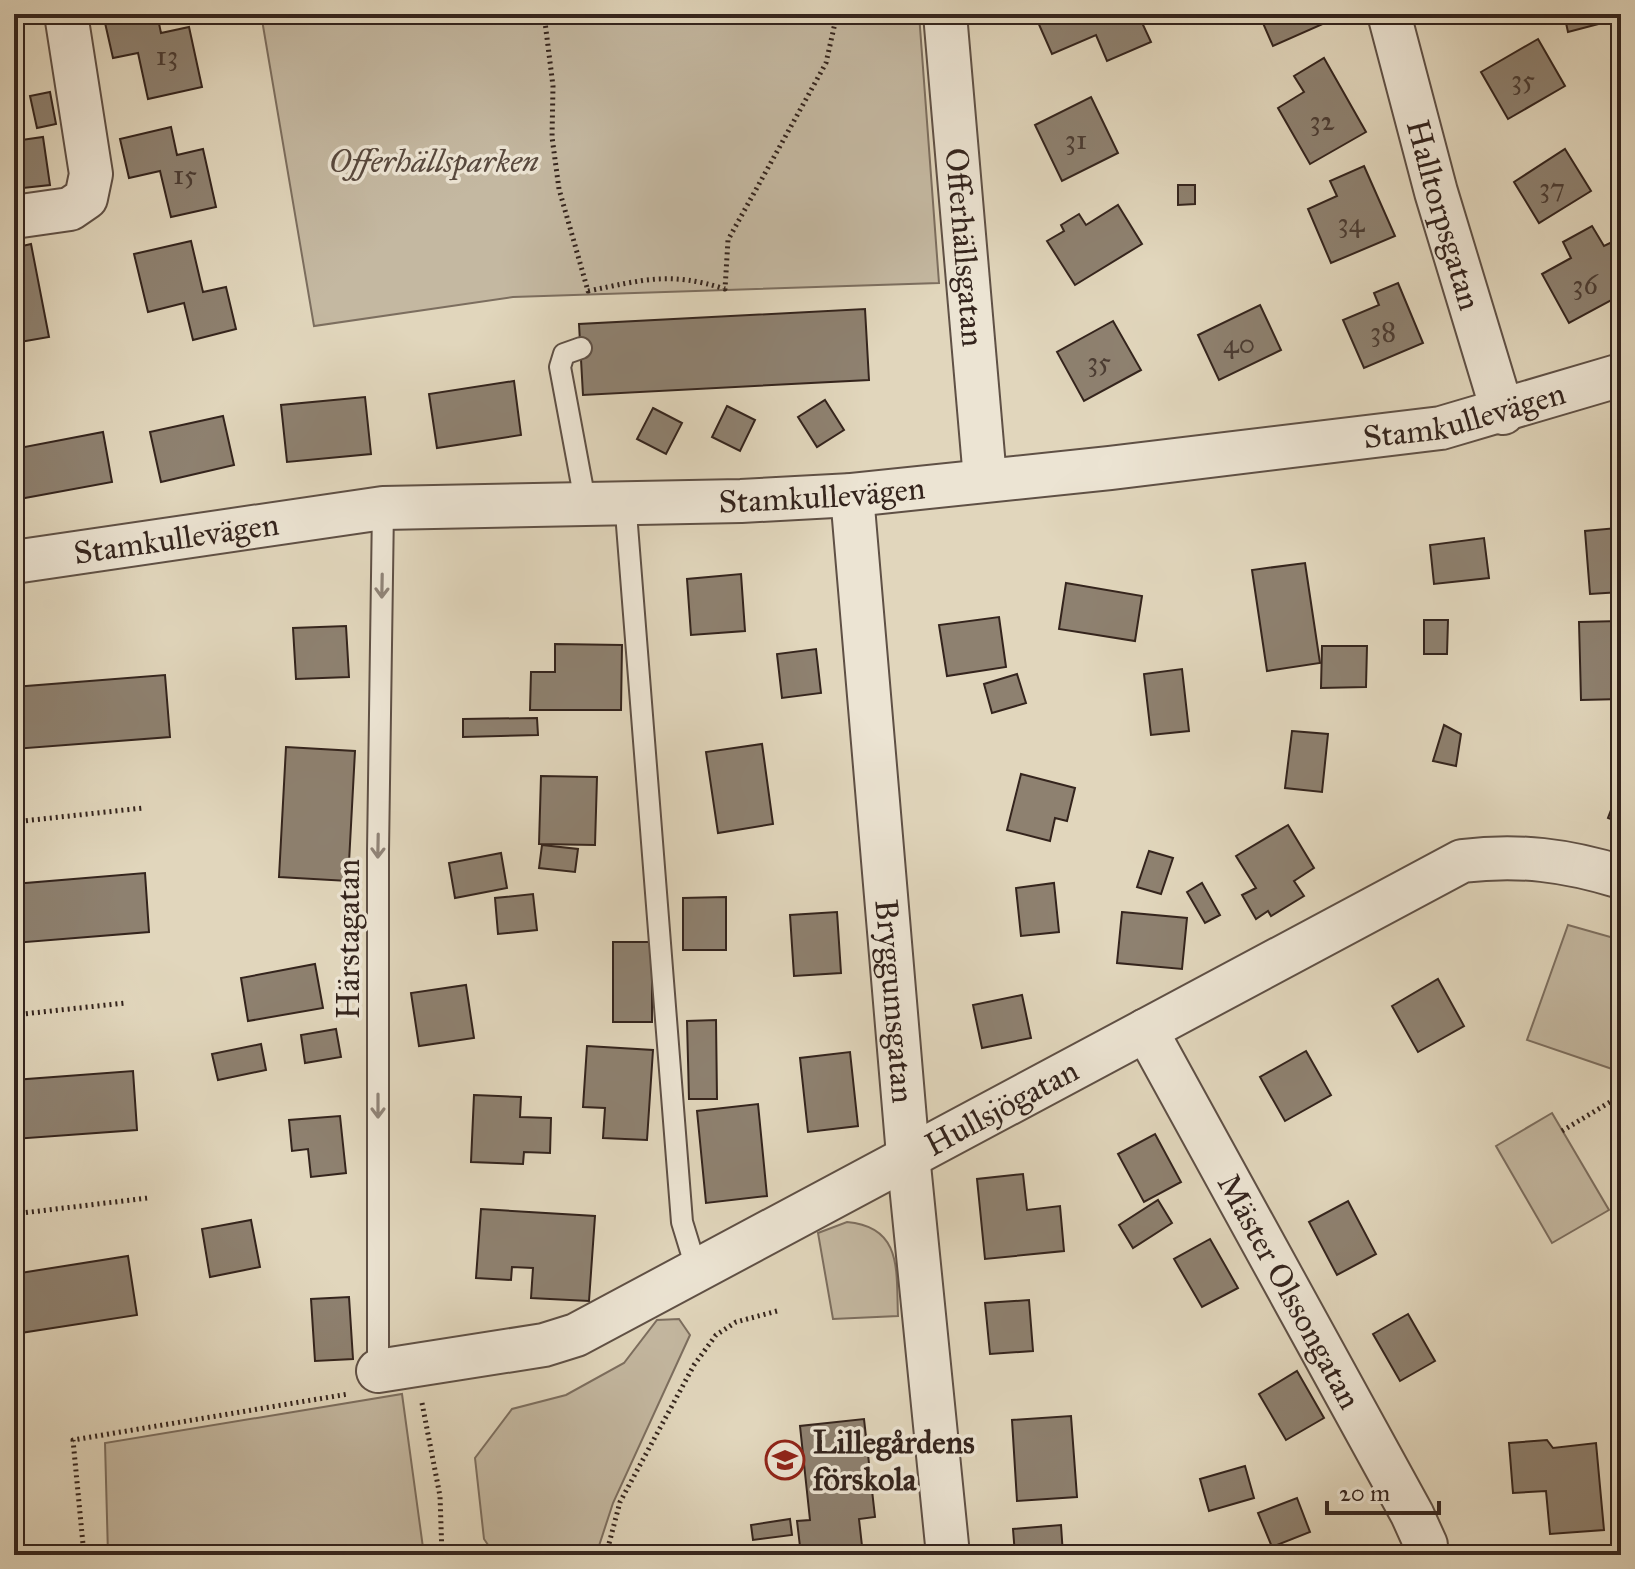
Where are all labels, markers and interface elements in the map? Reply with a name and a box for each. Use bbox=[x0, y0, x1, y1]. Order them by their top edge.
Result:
house number: 13 bbox=[156, 38, 178, 73]
house number: 35 bbox=[1511, 62, 1535, 97]
house number: 32 bbox=[1309, 103, 1335, 138]
street label: Halltorpsgatan bbox=[1398, 115, 1490, 314]
house number: 31 bbox=[1065, 122, 1087, 157]
park label: Offerhällsparken bbox=[329, 142, 539, 181]
street label: Offerhällsgatan bbox=[937, 146, 993, 348]
house number: 15 bbox=[173, 157, 197, 192]
house number: 37 bbox=[1539, 170, 1565, 205]
house number: 34 bbox=[1338, 205, 1366, 240]
house number: 36 bbox=[1572, 267, 1599, 302]
house number: 38 bbox=[1370, 314, 1396, 349]
house number: 40 bbox=[1223, 326, 1255, 361]
house number: 35 bbox=[1087, 344, 1111, 379]
street label: Stamkullevägen bbox=[1361, 373, 1570, 457]
street label: Stamkullevägen bbox=[718, 468, 927, 521]
street label: Stamkullevägen bbox=[71, 504, 281, 573]
one-way arrow bbox=[374, 572, 390, 599]
one-way arrow bbox=[370, 832, 386, 859]
street label: Härstagatan bbox=[329, 859, 368, 1019]
street label: Bryggumsgatan bbox=[867, 898, 923, 1105]
street label: Hullsjögatan bbox=[918, 1051, 1085, 1164]
one-way arrow bbox=[370, 1092, 386, 1119]
street label: Mäster Olssongatan bbox=[1209, 1167, 1370, 1416]
place label: Lillegårdens förskola bbox=[812, 1423, 975, 1499]
school or university icon: Lillegårdens förskola bbox=[764, 1439, 806, 1481]
scale bar bbox=[1327, 1465, 1439, 1515]
text: 20 m bbox=[1339, 1478, 1390, 1508]

